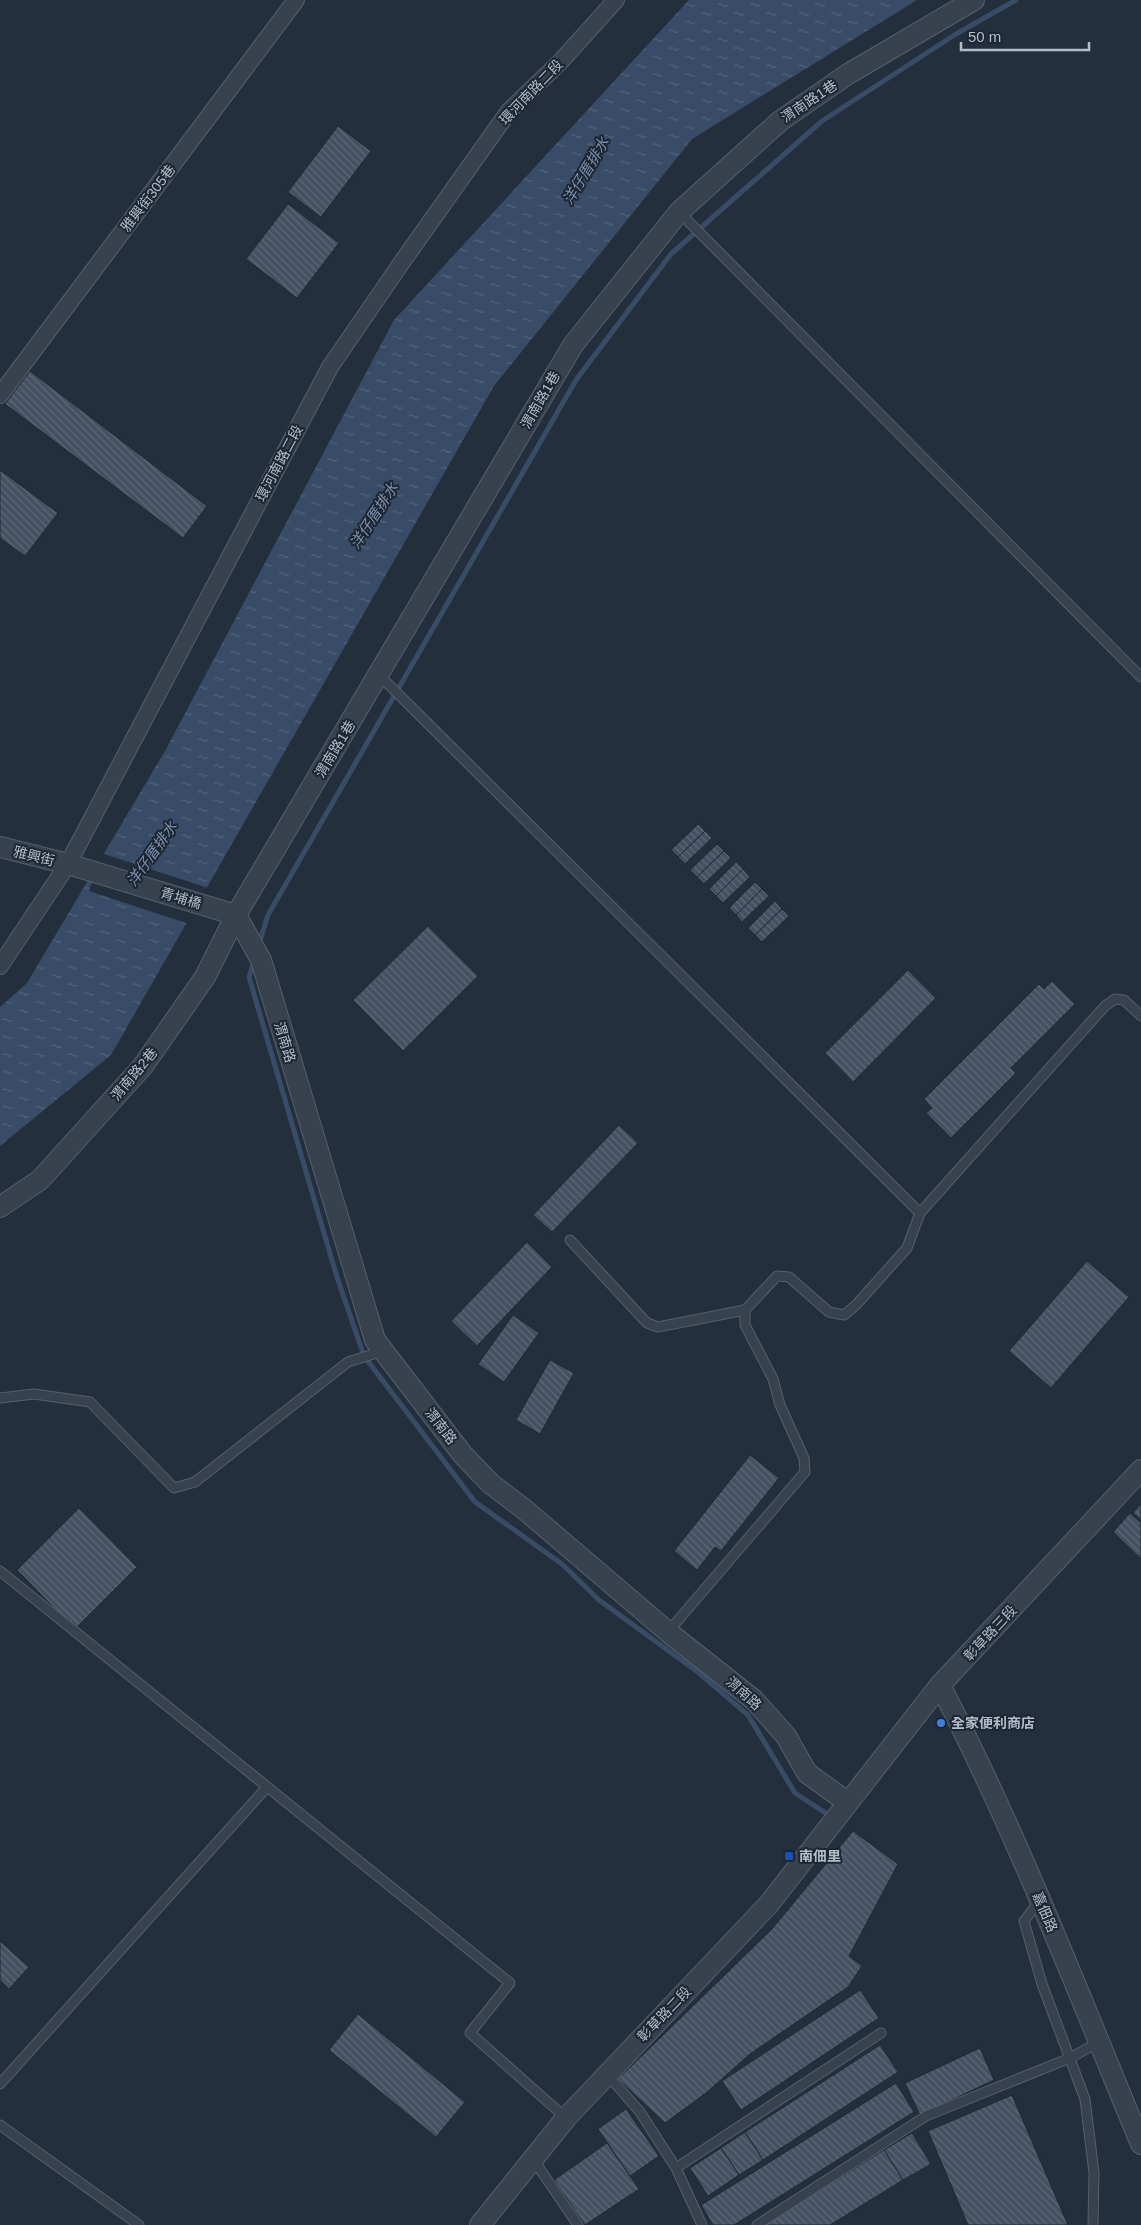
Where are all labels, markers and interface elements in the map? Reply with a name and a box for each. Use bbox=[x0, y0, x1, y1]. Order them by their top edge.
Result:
scale bar bbox=[961, 20, 1088, 52]
text: 50 m bbox=[968, 28, 1001, 45]
street label: 環河南路二段 bbox=[496, 56, 566, 128]
street label: 渭南路1巷 bbox=[778, 77, 840, 125]
water label: 洋仔厝排水 bbox=[559, 133, 613, 207]
street label: 雅興街305巷 bbox=[118, 161, 178, 235]
street label: 渭南路1巷 bbox=[517, 368, 563, 432]
street label: 環河南路二段 bbox=[252, 422, 306, 504]
water label: 洋仔厝排水 bbox=[346, 479, 402, 552]
street label: 渭南路1巷 bbox=[312, 718, 358, 780]
water label: 洋仔厝排水 bbox=[123, 817, 181, 889]
street label: 雅興街 bbox=[12, 843, 56, 869]
street label: 青埔橋 bbox=[159, 884, 203, 912]
street label: 渭南路 bbox=[271, 1020, 299, 1064]
street label: 渭南路2巷 bbox=[107, 1044, 161, 1104]
street label: 渭南路 bbox=[422, 1405, 460, 1447]
street label: 彰草路三段 bbox=[960, 1602, 1020, 1664]
street label: 渭南路 bbox=[723, 1673, 765, 1713]
place label: 全家便利商店 bbox=[951, 1715, 1035, 1731]
marker: 全家便利商店 bbox=[935, 1717, 947, 1729]
place label: 南佃里 bbox=[799, 1848, 841, 1864]
marker: 南佃里 bbox=[783, 1850, 795, 1862]
street label: 嘉佃路 bbox=[1029, 1890, 1061, 1934]
street label: 彰草路二段 bbox=[634, 1983, 694, 2045]

